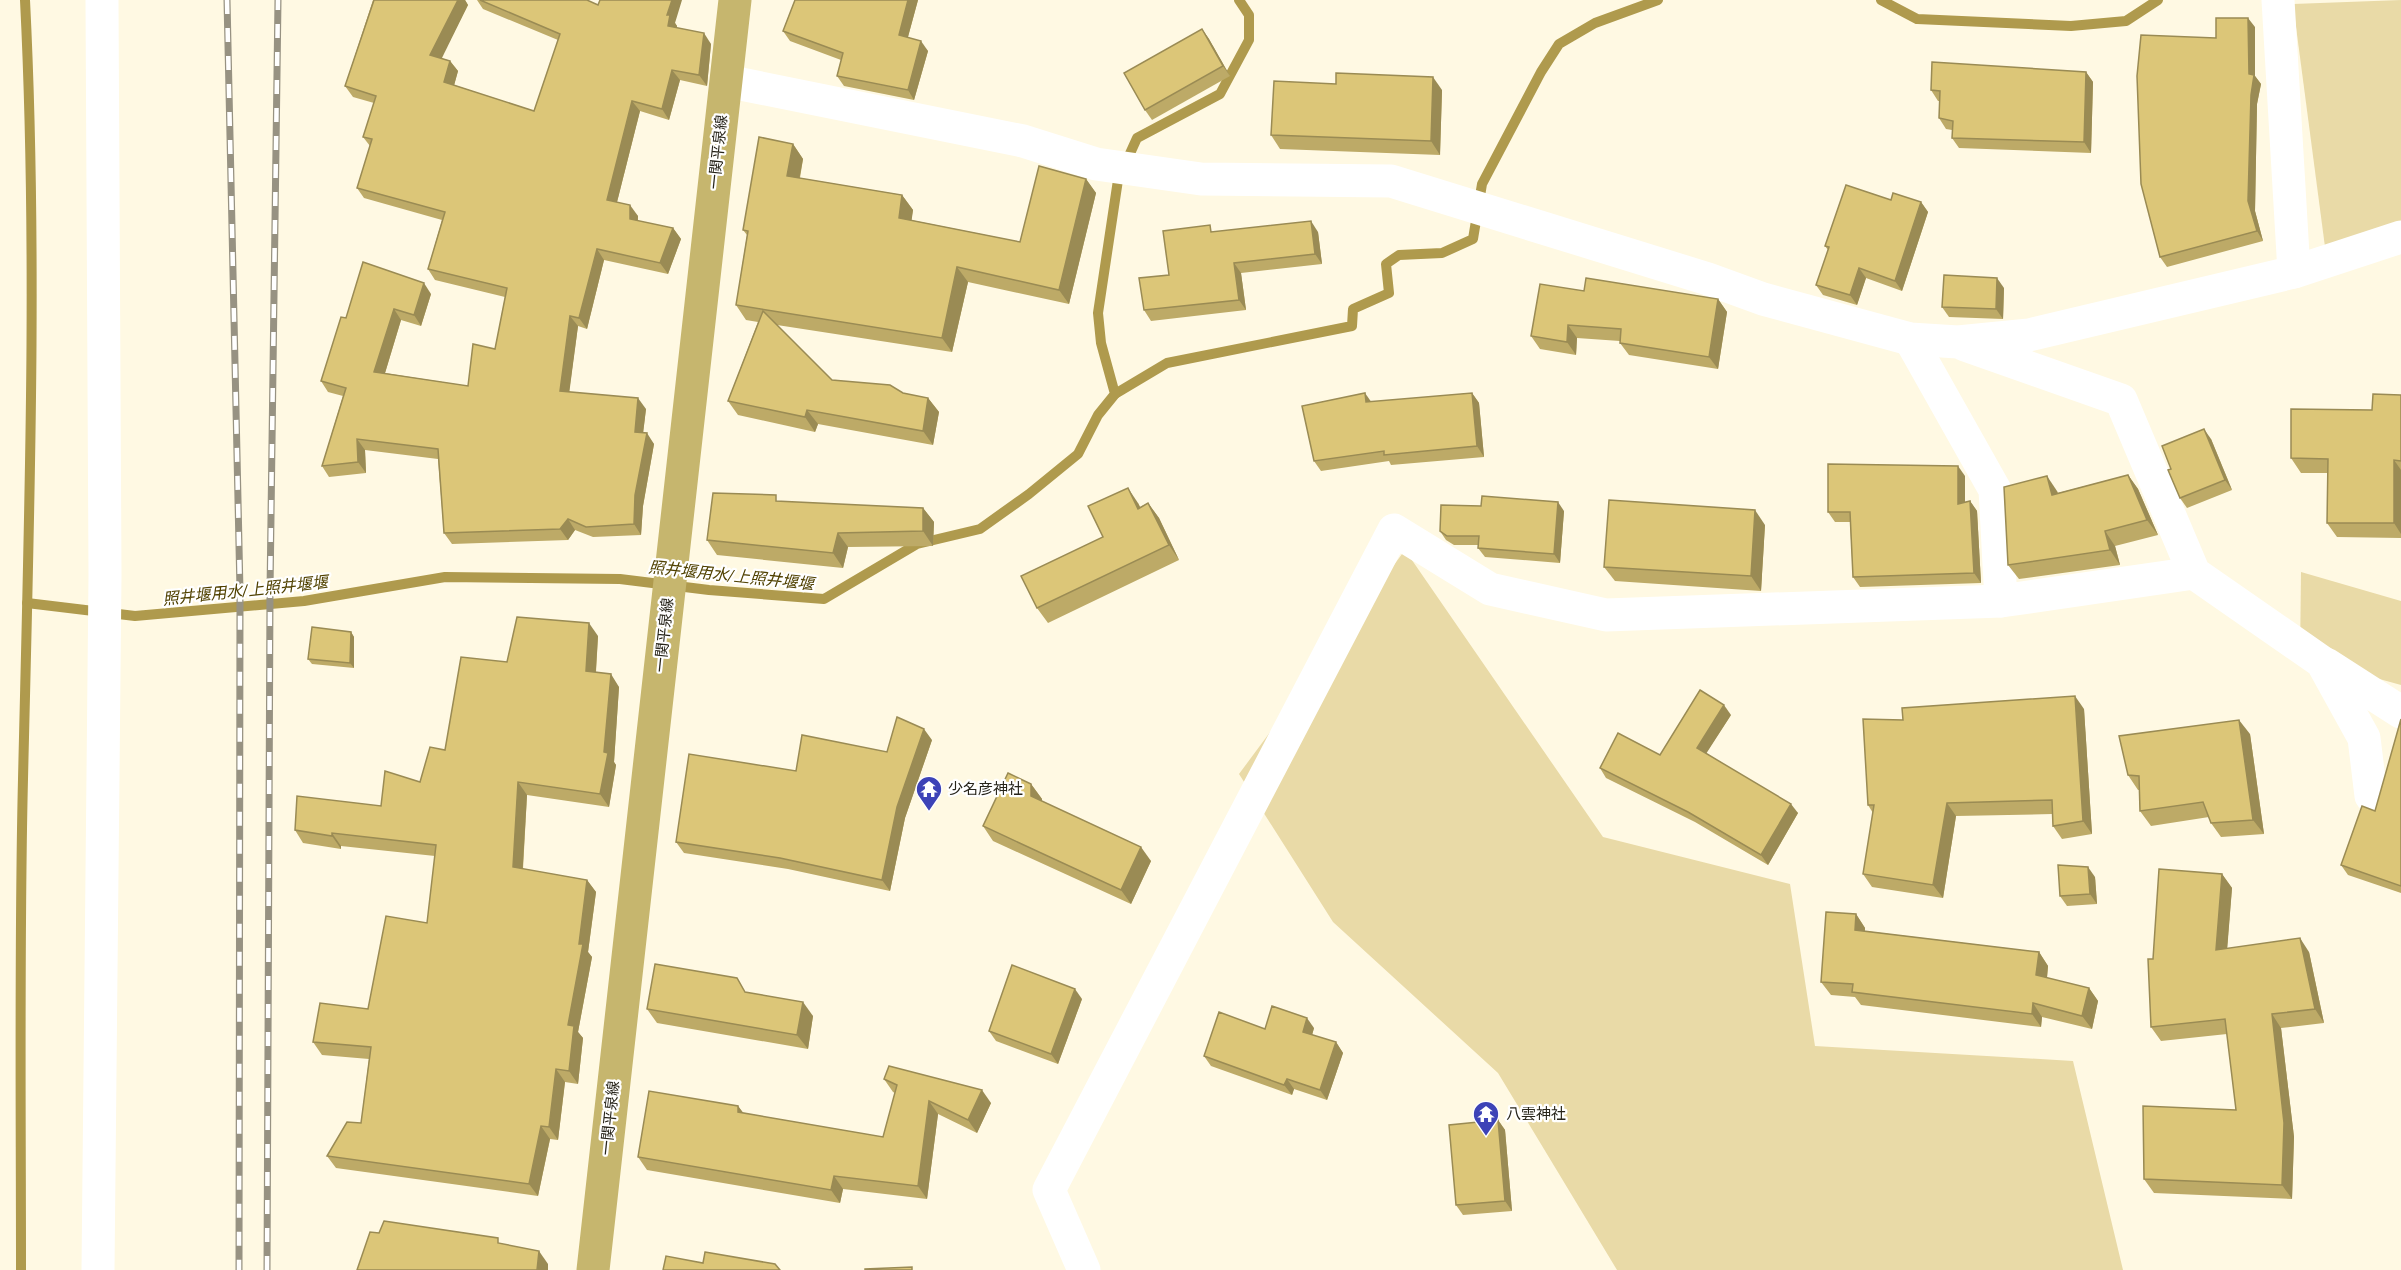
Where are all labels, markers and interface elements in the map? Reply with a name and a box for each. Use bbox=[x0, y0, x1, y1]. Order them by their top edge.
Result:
street label: 一関平泉線 bbox=[705, 114, 731, 190]
water label: 照井堰用水/上照井堰堰 bbox=[648, 557, 817, 594]
water label: 照井堰用水/上照井堰堰 bbox=[162, 572, 331, 609]
street label: 一関平泉線 bbox=[651, 597, 677, 673]
temple icon: 少名彦神社 bbox=[914, 774, 944, 812]
place label: 少名彦神社 bbox=[948, 780, 1023, 798]
street label: 一関平泉線 bbox=[597, 1080, 623, 1156]
temple icon: 八雲神社 bbox=[1471, 1099, 1501, 1137]
place label: 八雲神社 bbox=[1506, 1105, 1566, 1123]

